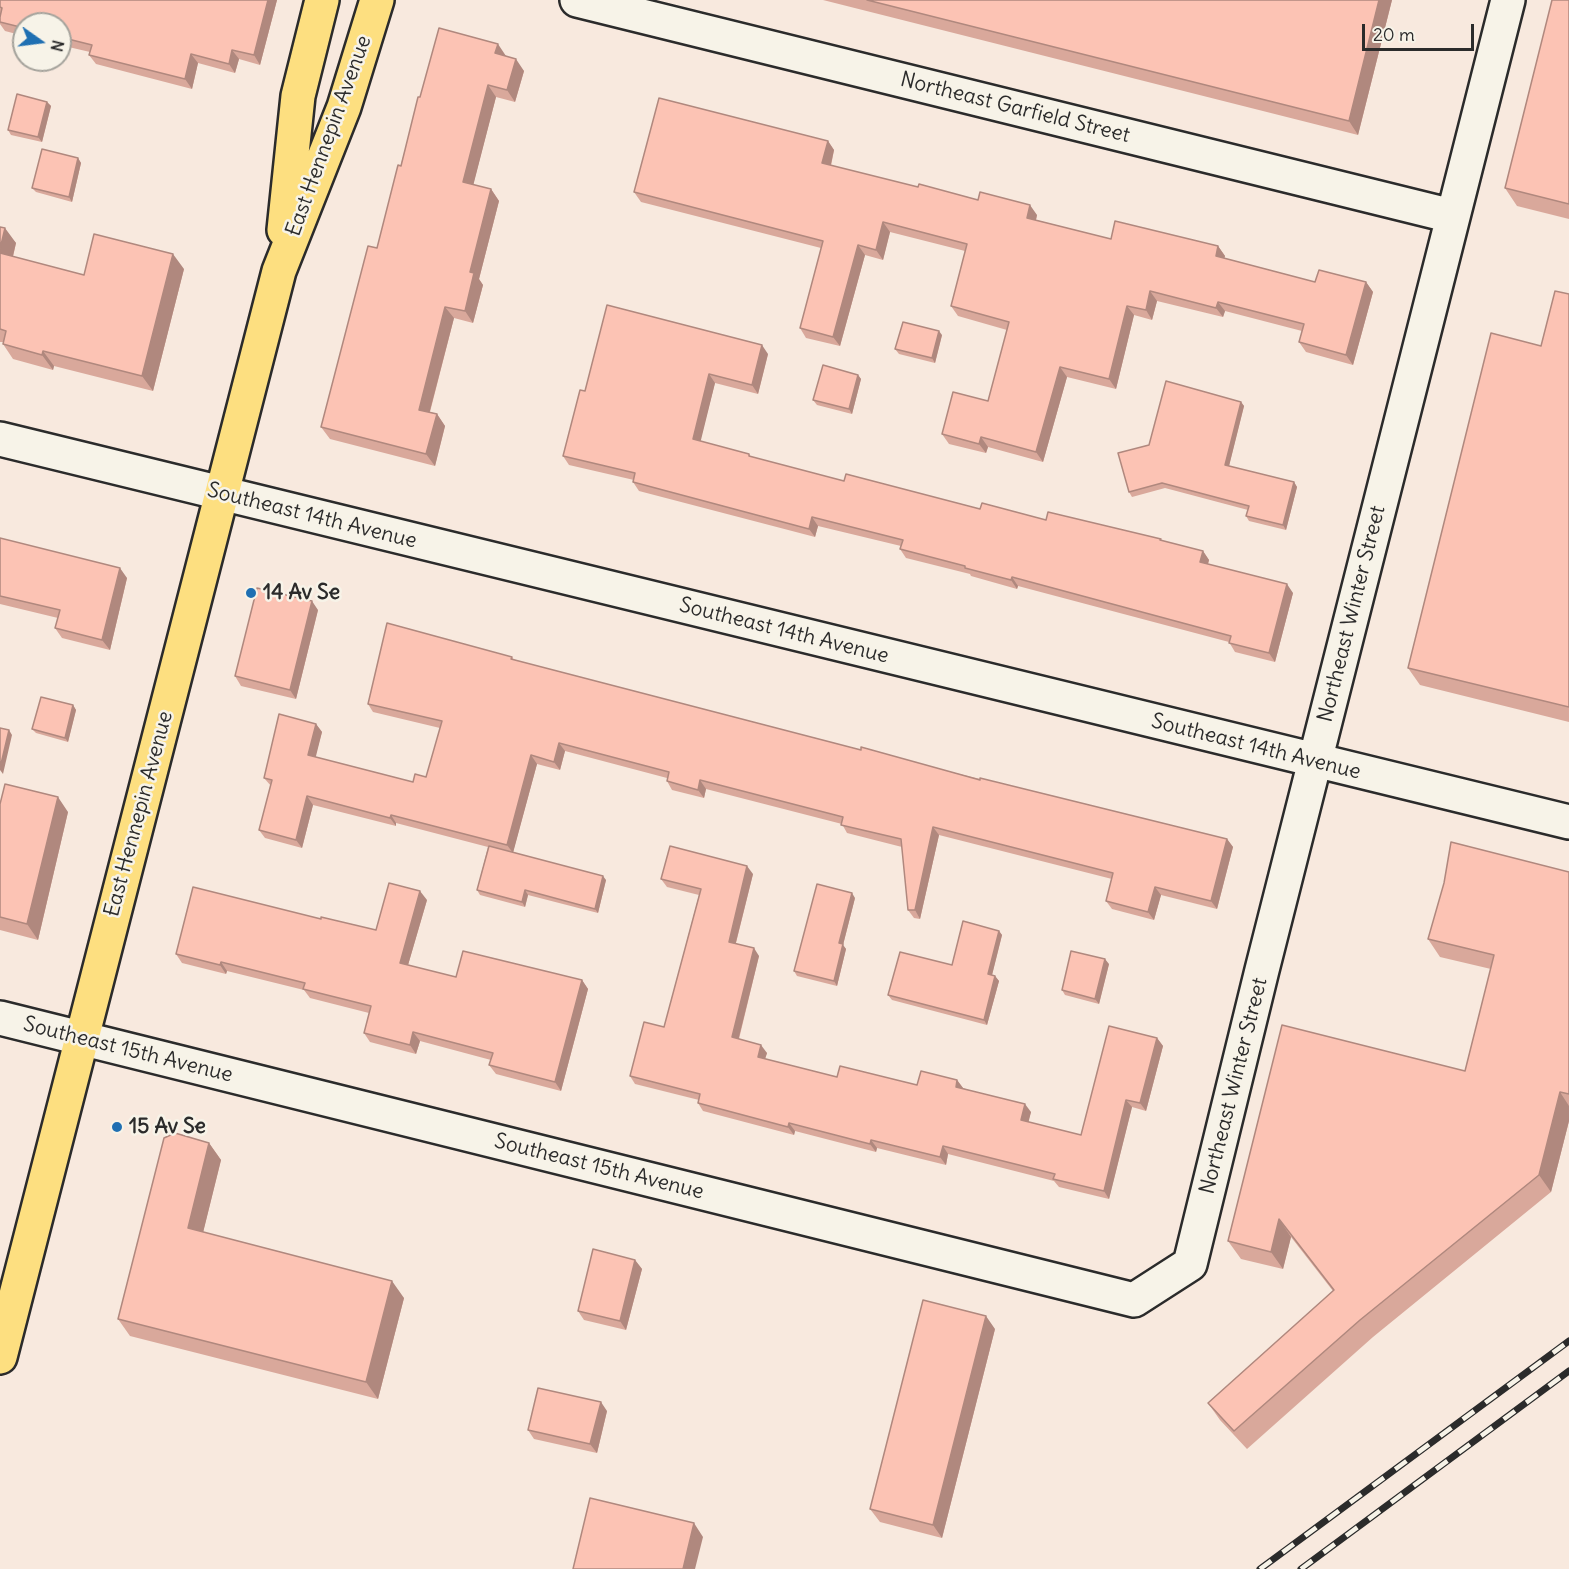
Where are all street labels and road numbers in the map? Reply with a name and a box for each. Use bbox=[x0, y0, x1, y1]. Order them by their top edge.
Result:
street label: East Hennepin Avenue bbox=[281, 32, 377, 240]
street label: Northeast Garfield Street bbox=[898, 67, 1132, 149]
street label: Southeast 14th Avenue bbox=[205, 478, 419, 554]
street label: Northeast Winter Street bbox=[1313, 503, 1391, 725]
street label: Southeast 14th Avenue bbox=[677, 593, 891, 669]
street label: East Hennepin Avenue bbox=[99, 708, 179, 920]
street label: Southeast 14th Avenue bbox=[1149, 709, 1363, 785]
street label: Northeast Winter Street bbox=[1195, 975, 1273, 1197]
street label: Southeast 15th Avenue bbox=[21, 1012, 235, 1088]
street label: Southeast 15th Avenue bbox=[492, 1129, 706, 1205]

